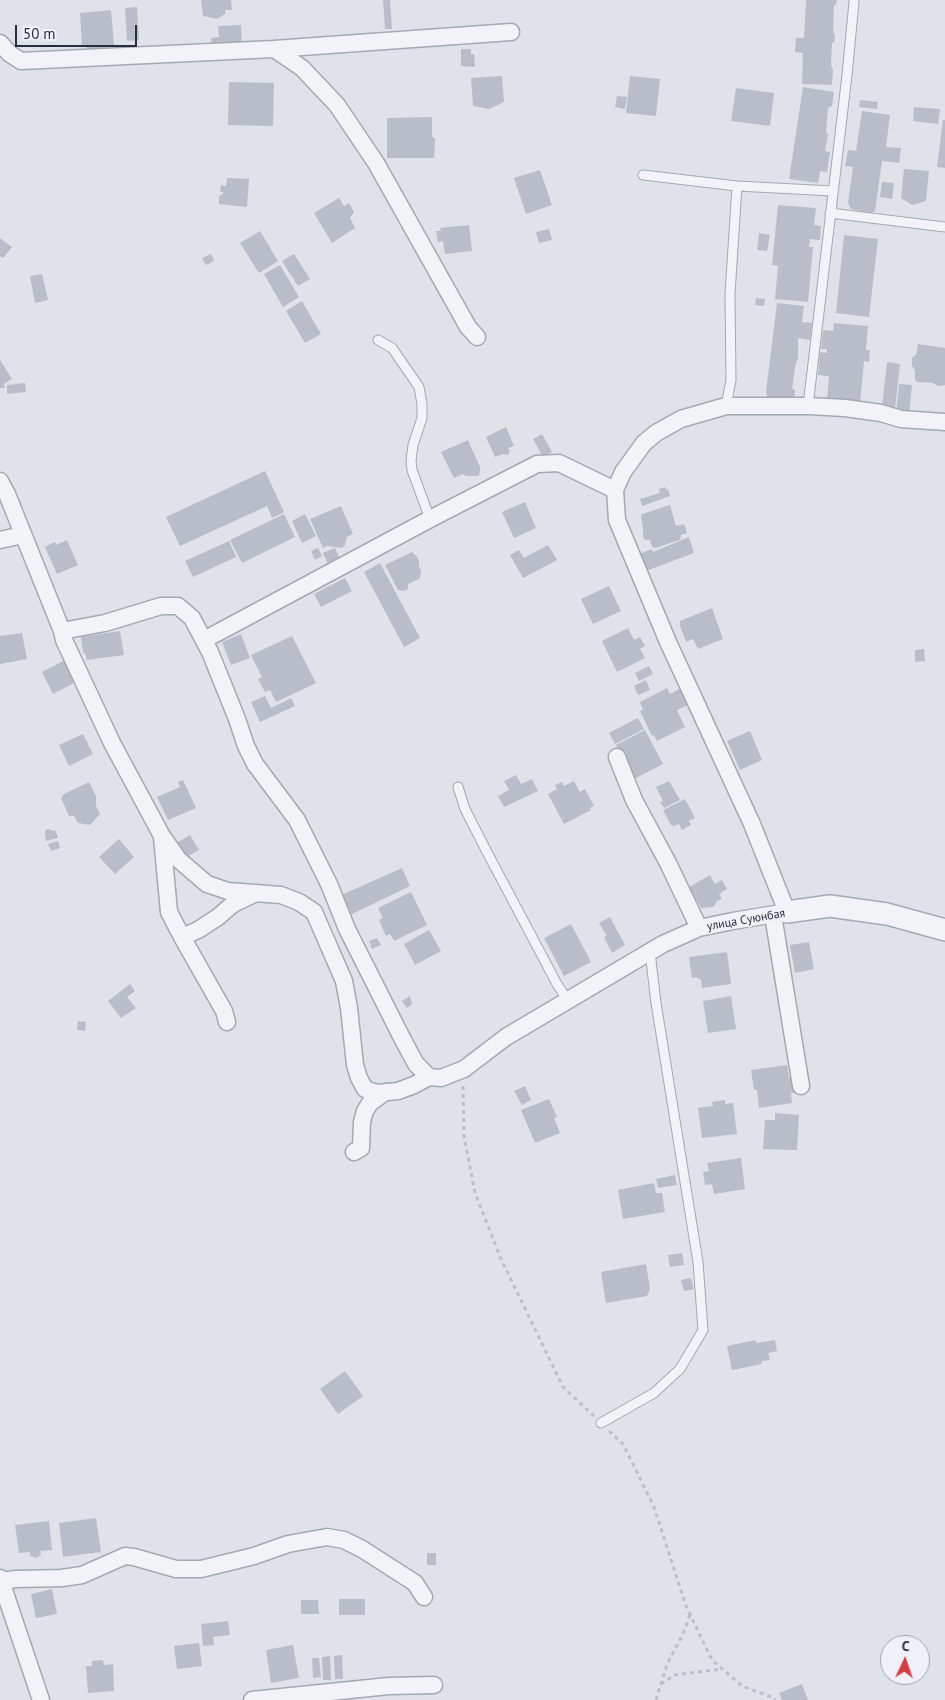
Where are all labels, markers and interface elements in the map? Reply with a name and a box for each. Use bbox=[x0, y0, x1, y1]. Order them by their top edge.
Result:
scale bar bbox=[18, 15, 140, 47]
text: 50 m bbox=[23, 24, 56, 43]
street label: улица Суюнбая bbox=[706, 906, 786, 934]
north arrow bbox=[880, 1635, 930, 1685]
text: С bbox=[901, 1637, 910, 1655]

